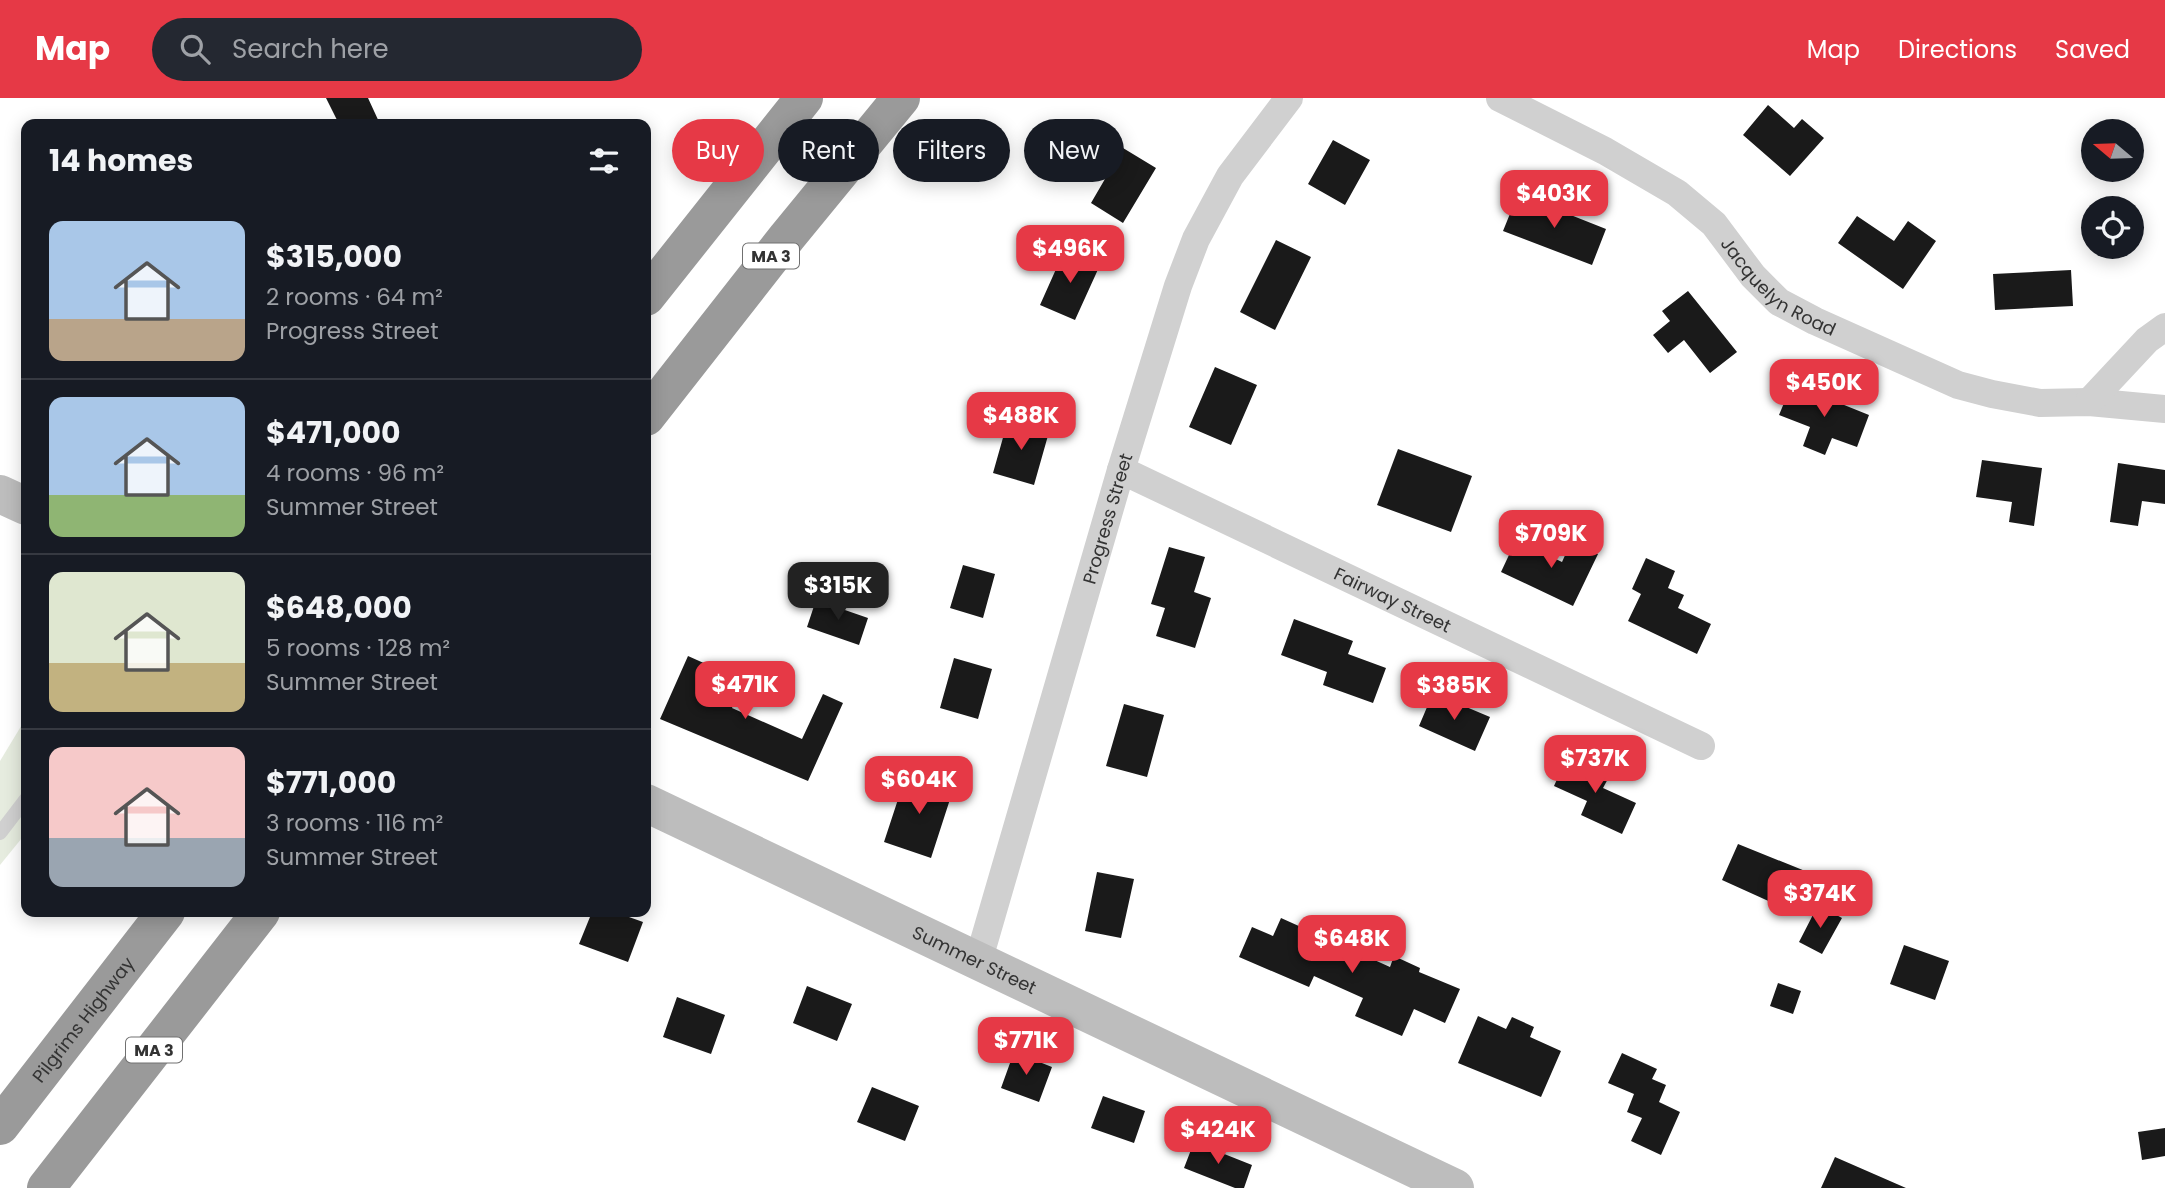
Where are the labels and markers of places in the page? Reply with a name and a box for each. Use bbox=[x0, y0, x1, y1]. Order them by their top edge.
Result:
pin: $403K bbox=[1505, 170, 1603, 230]
pin: $496K bbox=[1021, 226, 1119, 285]
pin: $450K bbox=[1775, 360, 1873, 419]
pin: $488K bbox=[972, 392, 1070, 452]
pin: $709K bbox=[1502, 510, 1600, 570]
pin: $315K bbox=[789, 562, 887, 622]
pin: $471K bbox=[696, 662, 794, 721]
pin: $385K bbox=[1405, 662, 1503, 722]
pin: $737K bbox=[1546, 736, 1644, 795]
pin: $604K bbox=[870, 756, 968, 816]
pin: $374K bbox=[1771, 870, 1869, 930]
pin: $648K bbox=[1303, 916, 1401, 975]
pin: $771K bbox=[977, 1018, 1075, 1077]
pin: $424K bbox=[1169, 1107, 1267, 1166]

